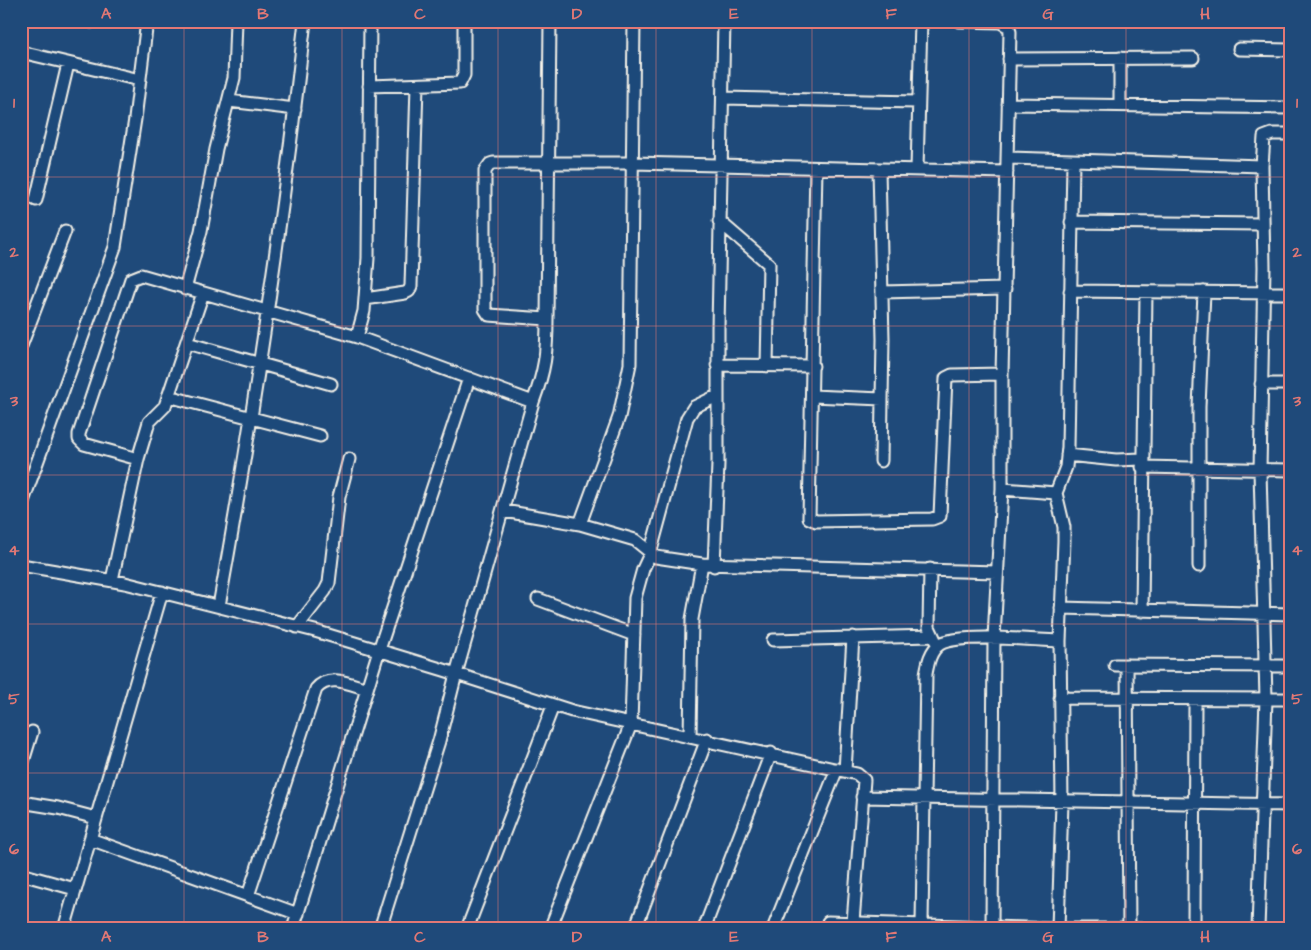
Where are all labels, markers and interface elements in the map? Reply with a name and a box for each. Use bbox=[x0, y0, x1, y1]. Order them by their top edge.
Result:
text: A bbox=[101, 3, 112, 25]
text: B bbox=[257, 3, 269, 25]
text: C bbox=[414, 3, 426, 25]
text: D bbox=[572, 3, 583, 25]
text: E bbox=[729, 3, 739, 25]
text: F bbox=[885, 3, 897, 25]
text: G bbox=[1042, 3, 1054, 25]
text: H bbox=[1200, 3, 1210, 25]
text: 1 bbox=[13, 92, 16, 114]
text: 1 bbox=[1296, 92, 1299, 114]
text: 2 bbox=[8, 241, 19, 263]
text: 2 bbox=[1291, 241, 1302, 263]
text: 3 bbox=[9, 390, 19, 412]
text: 3 bbox=[1292, 390, 1302, 412]
text: 4 bbox=[9, 539, 20, 561]
text: 4 bbox=[1292, 539, 1303, 561]
text: 5 bbox=[8, 688, 20, 710]
text: 5 bbox=[1291, 688, 1303, 710]
text: 6 bbox=[9, 838, 19, 860]
text: 6 bbox=[1292, 838, 1302, 860]
text: A bbox=[101, 926, 112, 948]
text: B bbox=[257, 926, 269, 948]
text: C bbox=[414, 926, 426, 948]
text: D bbox=[572, 926, 583, 948]
text: E bbox=[729, 926, 739, 948]
text: F bbox=[885, 926, 897, 948]
text: G bbox=[1042, 926, 1054, 948]
text: H bbox=[1200, 926, 1210, 948]

